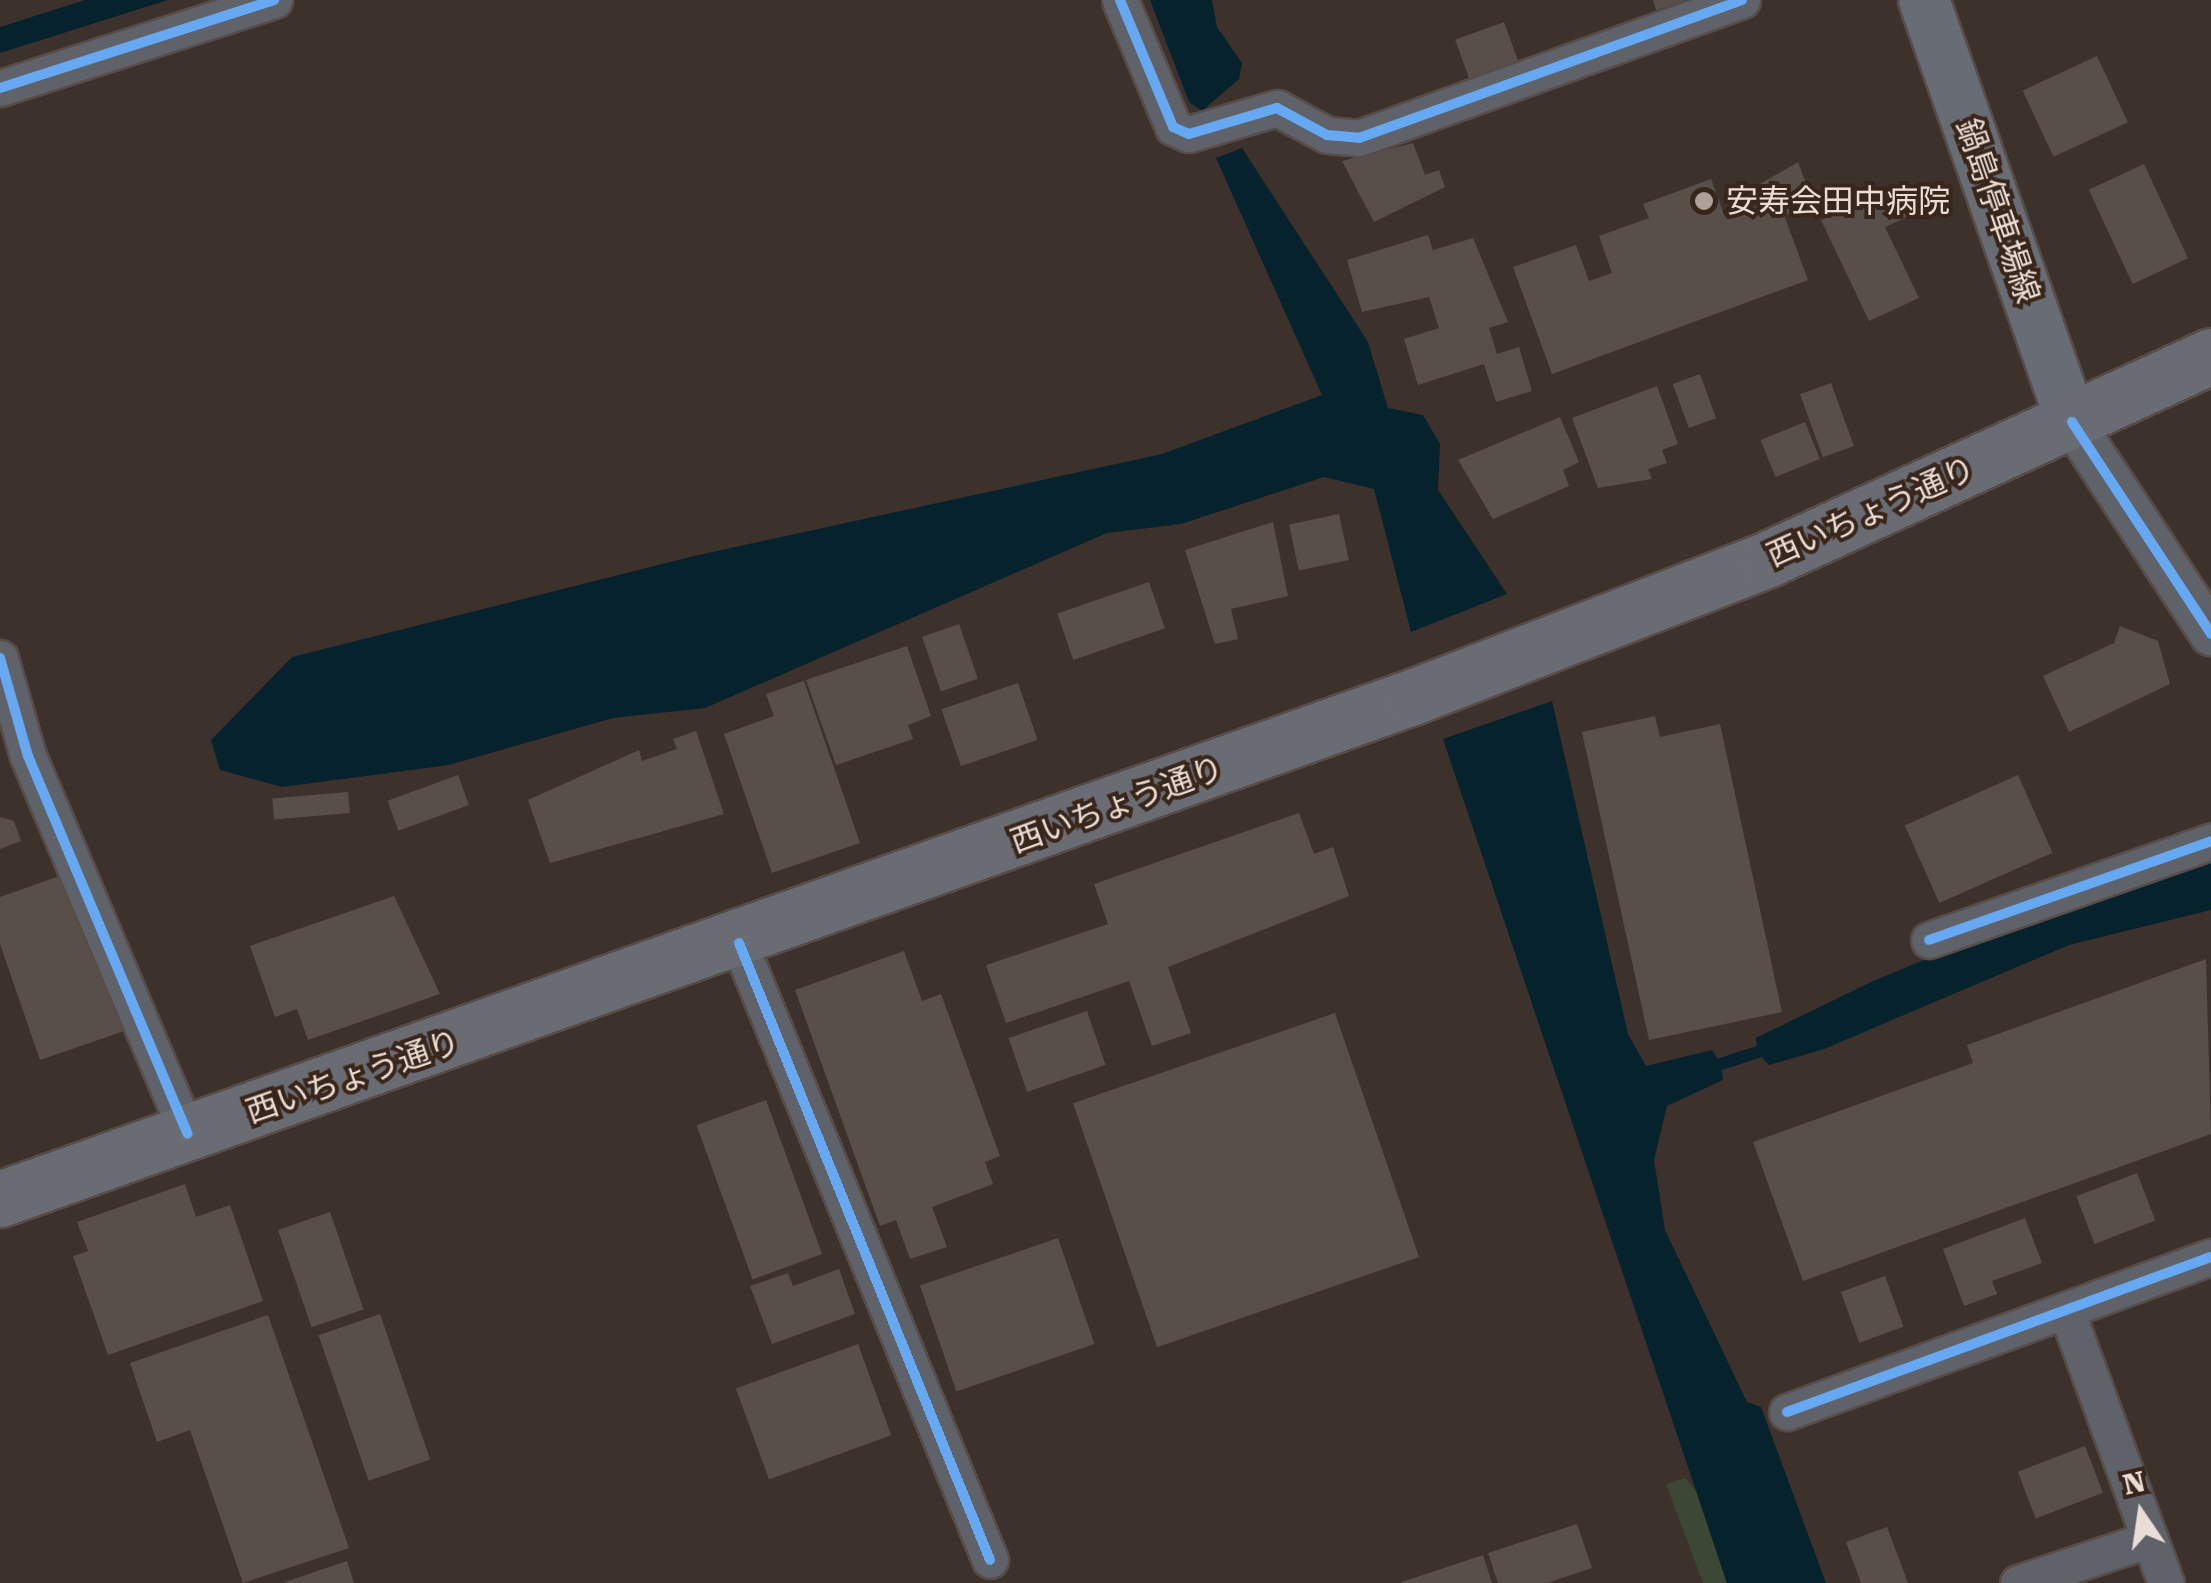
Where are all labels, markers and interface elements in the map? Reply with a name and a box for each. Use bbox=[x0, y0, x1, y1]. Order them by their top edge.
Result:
street label: 鍋島停車場線 bbox=[1949, 114, 2047, 308]
place label: 安寿会田中病院 bbox=[1726, 182, 1950, 220]
marker: 安寿会田中病院 bbox=[1691, 188, 1717, 214]
street label: 西いちょう通り bbox=[1761, 449, 1981, 575]
street label: 西いちょう通り bbox=[1005, 749, 1229, 861]
street label: 西いちょう通り bbox=[241, 1022, 465, 1132]
north arrow bbox=[2091, 1463, 2191, 1563]
text: N bbox=[2120, 1465, 2148, 1502]

